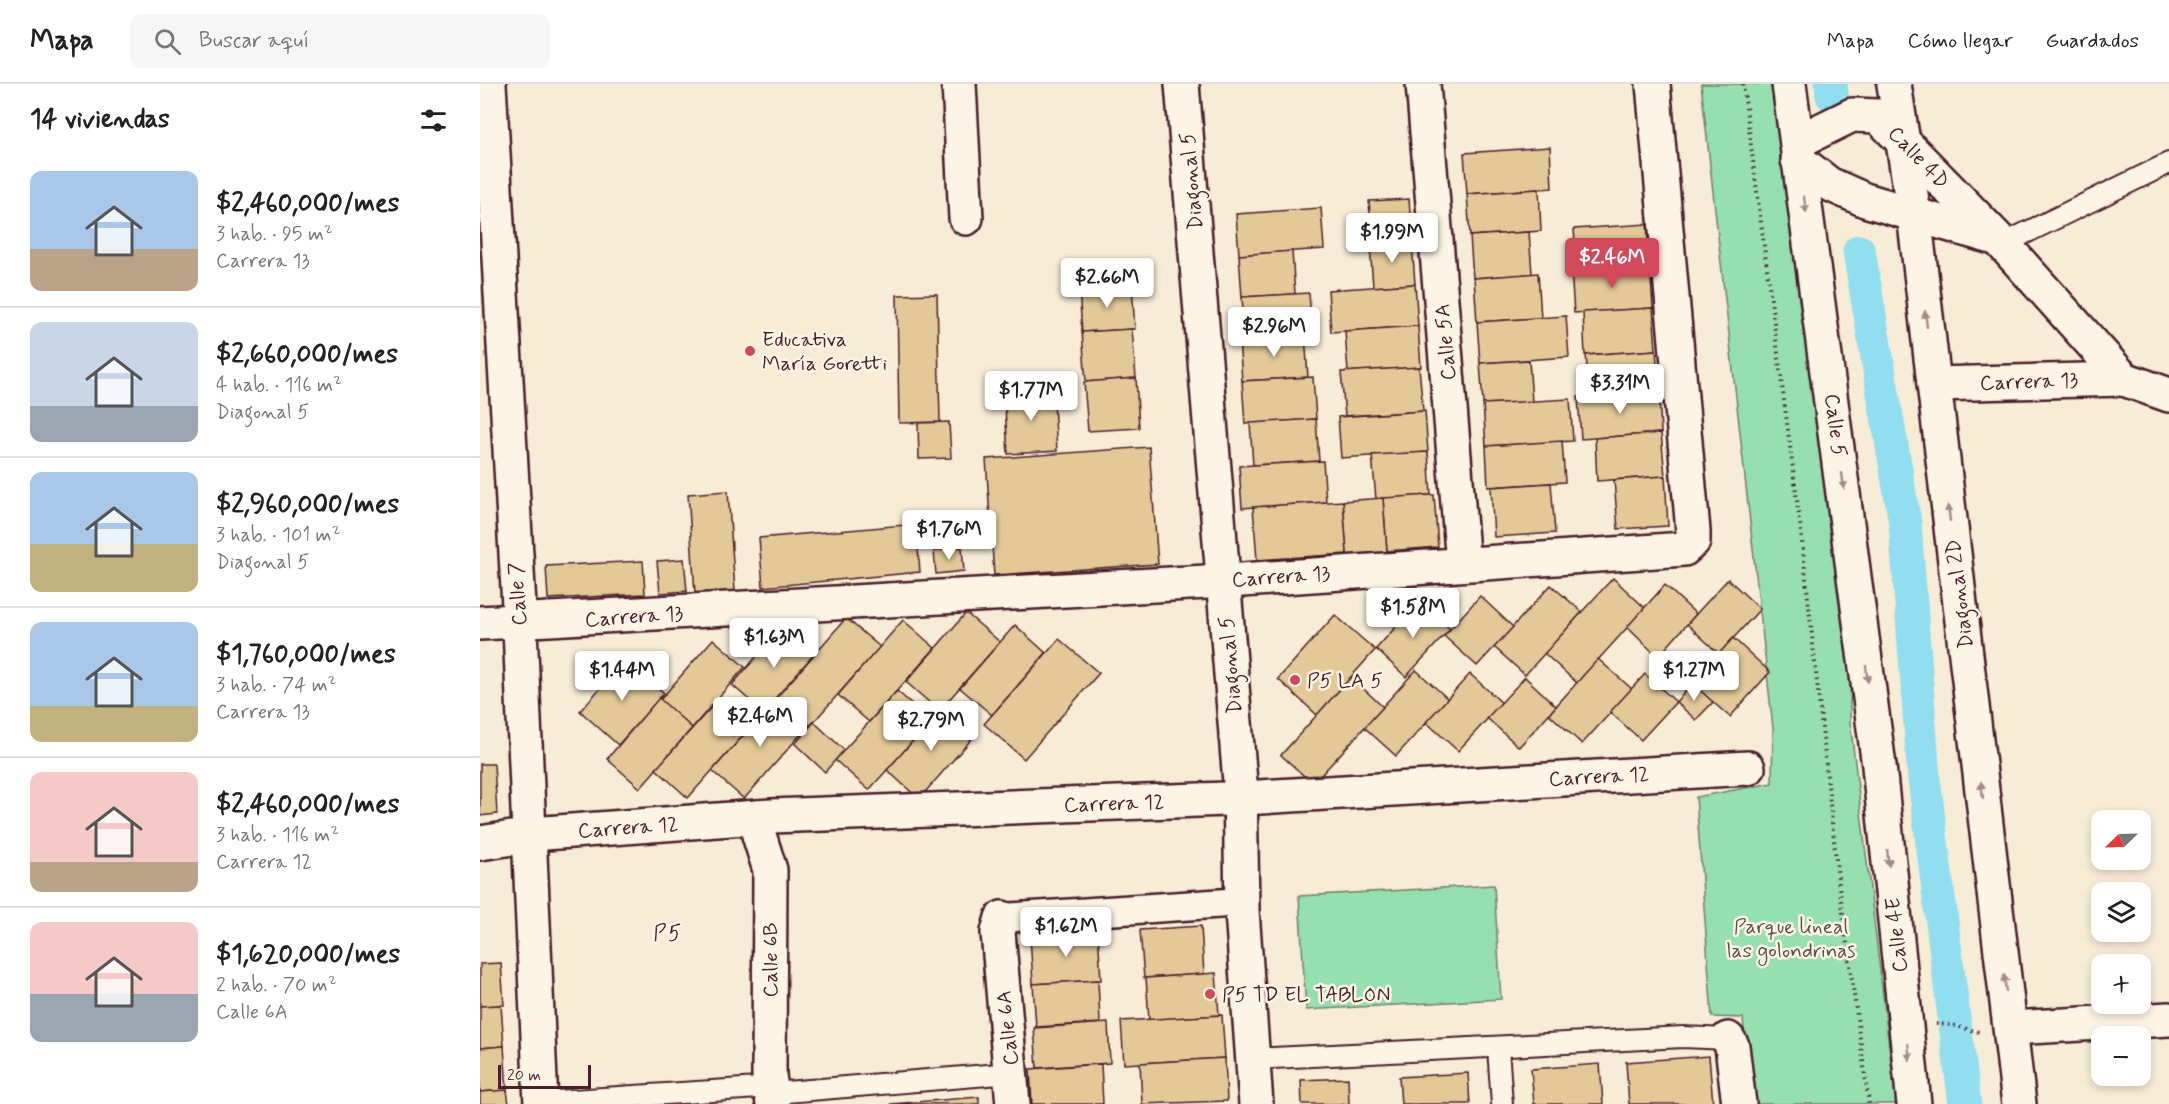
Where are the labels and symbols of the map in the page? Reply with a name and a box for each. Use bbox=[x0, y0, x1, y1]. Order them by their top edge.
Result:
street label: Calle 4D bbox=[1881, 120, 1955, 195]
street label: Diagonal 5 bbox=[1174, 131, 1212, 231]
one-way arrow bbox=[1800, 195, 1809, 214]
pin: $1.99M bbox=[1343, 213, 1441, 264]
pin: $2.46M bbox=[1563, 238, 1661, 289]
pin: $2.66M bbox=[1058, 258, 1156, 309]
street label: Calle 5A bbox=[1429, 302, 1463, 382]
pin: $2.96M bbox=[1225, 307, 1323, 358]
one-way arrow bbox=[1921, 309, 1931, 328]
place label: Educativa María Goretti bbox=[762, 326, 888, 378]
marker: Educativa María Goretti bbox=[743, 344, 757, 358]
pin: $3.31M bbox=[1571, 364, 1669, 415]
street label: Carrera 13 bbox=[1979, 366, 2079, 398]
pin: $1.77M bbox=[982, 371, 1080, 422]
street label: Calle 5 bbox=[1817, 392, 1853, 458]
one-way arrow bbox=[1838, 471, 1848, 490]
one-way arrow bbox=[1944, 503, 1954, 522]
pin: $1.76M bbox=[900, 510, 998, 561]
street label: Diagonal 2D bbox=[1939, 537, 1983, 650]
street label: Carrera 13 bbox=[1231, 560, 1331, 594]
street label: Calle 7 bbox=[502, 561, 534, 627]
pin: $1.58M bbox=[1364, 588, 1462, 639]
street label: Carrera 13 bbox=[584, 600, 684, 634]
street label: Diagonal 5 bbox=[1213, 615, 1251, 715]
pin: $1.63M bbox=[725, 618, 823, 669]
pin: $1.44M bbox=[573, 651, 671, 702]
pin: $1.27M bbox=[1645, 651, 1743, 702]
one-way arrow bbox=[1863, 665, 1872, 684]
place label: P5 LA 5 bbox=[1307, 667, 1383, 695]
marker: P5 LA 5 bbox=[1288, 673, 1302, 687]
pin: $2.46M bbox=[711, 697, 809, 748]
pin: $2.79M bbox=[882, 701, 980, 752]
street label: Carrera 12 bbox=[1548, 760, 1650, 794]
one-way arrow bbox=[1977, 780, 1987, 799]
street label: Carrera 12 bbox=[1063, 788, 1165, 820]
north arrow bbox=[2091, 810, 2151, 870]
street label: Carrera 12 bbox=[577, 811, 679, 845]
one-way arrow bbox=[1883, 849, 1893, 868]
street label: Calle 4E bbox=[1879, 896, 1915, 974]
pin: $1.62M bbox=[1017, 907, 1115, 958]
park label: Parque lineal las golondrinas bbox=[1726, 913, 1856, 966]
district label: P5 bbox=[653, 920, 683, 948]
street label: Calle 6B bbox=[757, 923, 785, 997]
one-way arrow bbox=[2001, 974, 2010, 993]
place label: P5 TD EL TABLON bbox=[1222, 981, 1390, 1009]
marker: P5 TD EL TABLON bbox=[1203, 987, 1217, 1001]
street label: Calle 6A bbox=[990, 989, 1026, 1067]
one-way arrow bbox=[1904, 1043, 1914, 1062]
scale bar bbox=[498, 1062, 591, 1090]

